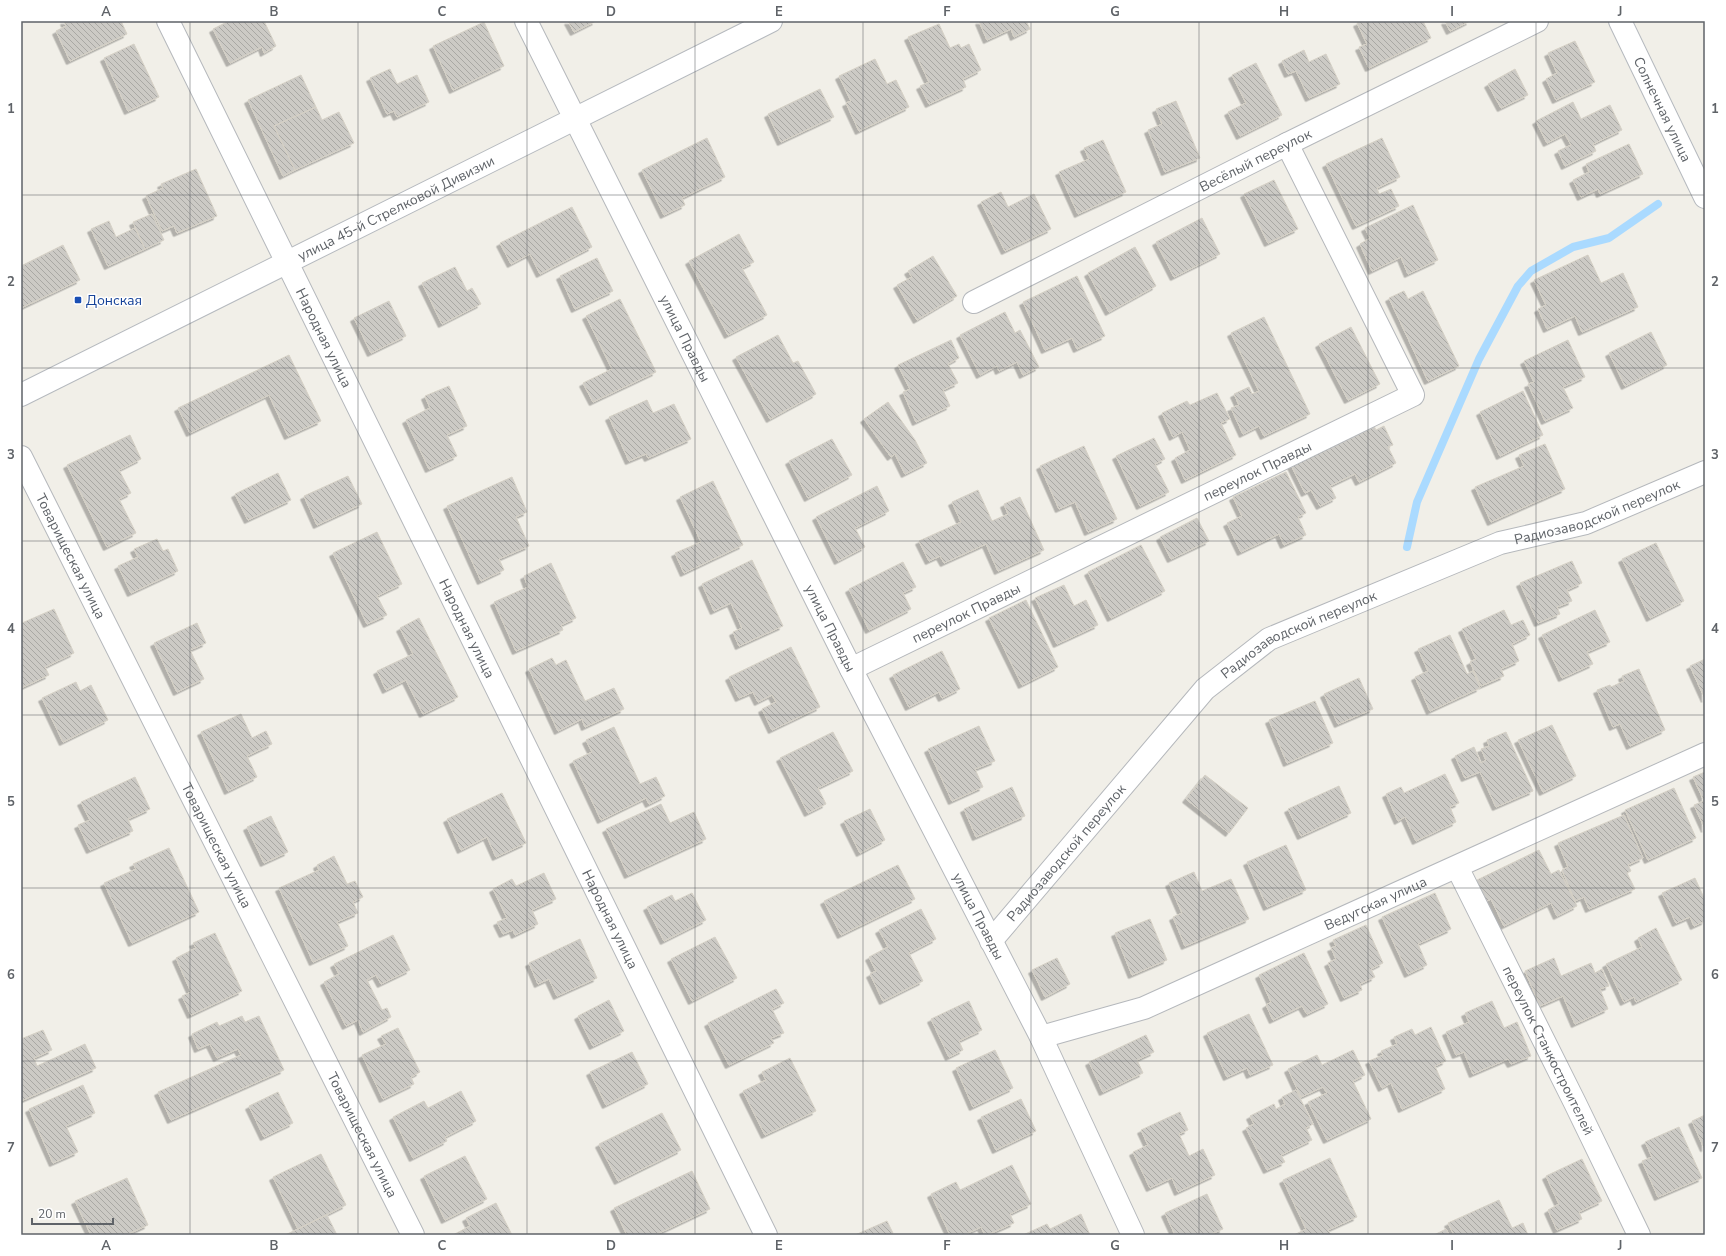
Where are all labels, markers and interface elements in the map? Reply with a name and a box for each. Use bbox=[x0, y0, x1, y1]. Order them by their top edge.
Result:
text: A bbox=[101, 3, 111, 21]
text: B bbox=[270, 3, 279, 21]
text: C bbox=[438, 3, 447, 21]
text: D bbox=[606, 3, 616, 21]
text: E bbox=[775, 3, 783, 21]
text: F bbox=[943, 3, 951, 21]
text: G bbox=[1110, 3, 1120, 21]
text: H bbox=[1279, 3, 1289, 21]
text: I bbox=[1450, 3, 1454, 21]
text: J bbox=[1617, 3, 1622, 21]
street label: Солнечная улица bbox=[1629, 54, 1696, 165]
text: 1 bbox=[7, 100, 15, 118]
text: 1 bbox=[1711, 100, 1719, 118]
street label: Весёлый переулок bbox=[1196, 124, 1315, 197]
street label: улица 45-й Стрелковой Дивизии bbox=[294, 151, 498, 266]
text: 2 bbox=[7, 273, 15, 291]
text: 2 bbox=[1711, 273, 1719, 291]
street label: Народная улица bbox=[291, 285, 356, 391]
place label: Донская bbox=[86, 291, 142, 310]
street label: улица Правды bbox=[655, 292, 715, 385]
marker: Донская bbox=[73, 295, 83, 305]
street label: переулок Правды bbox=[1200, 437, 1315, 506]
text: 3 bbox=[7, 446, 15, 464]
text: 3 bbox=[1711, 446, 1719, 464]
street label: Радиозаводской переулок bbox=[1512, 475, 1683, 549]
street label: Товарищеская улица bbox=[31, 490, 110, 622]
street label: Народная улица bbox=[434, 576, 499, 682]
street label: переулок Правды bbox=[909, 579, 1024, 648]
street label: улица Правды bbox=[800, 581, 860, 675]
street label: Радиозаводской переулок bbox=[1217, 586, 1380, 683]
text: 4 bbox=[7, 620, 15, 638]
text: 4 bbox=[1711, 620, 1719, 638]
street label: Товарищеская улица bbox=[177, 780, 256, 912]
street label: Радиозаводской переулок bbox=[1003, 780, 1131, 926]
text: 5 bbox=[7, 793, 15, 811]
text: 5 bbox=[1711, 793, 1719, 811]
street label: Народная улица bbox=[577, 866, 642, 972]
street label: улица Правды bbox=[948, 870, 1008, 963]
street label: Ведугская улица bbox=[1321, 872, 1430, 935]
street label: переулок Станкостроителей bbox=[1498, 963, 1598, 1139]
text: 6 bbox=[7, 966, 15, 984]
text: 6 bbox=[1711, 966, 1719, 984]
street label: Товарищеская улица bbox=[323, 1069, 402, 1201]
text: 7 bbox=[7, 1139, 15, 1157]
text: 7 bbox=[1711, 1139, 1719, 1157]
scale bar bbox=[32, 1200, 113, 1226]
text: 20 m bbox=[38, 1206, 66, 1222]
text: A bbox=[101, 1237, 111, 1255]
text: B bbox=[270, 1237, 279, 1255]
text: C bbox=[438, 1237, 447, 1255]
text: D bbox=[606, 1237, 616, 1255]
text: E bbox=[775, 1237, 783, 1255]
text: F bbox=[943, 1237, 951, 1255]
text: G bbox=[1110, 1237, 1120, 1255]
text: H bbox=[1279, 1237, 1289, 1255]
text: I bbox=[1450, 1237, 1454, 1255]
text: J bbox=[1617, 1237, 1622, 1255]

